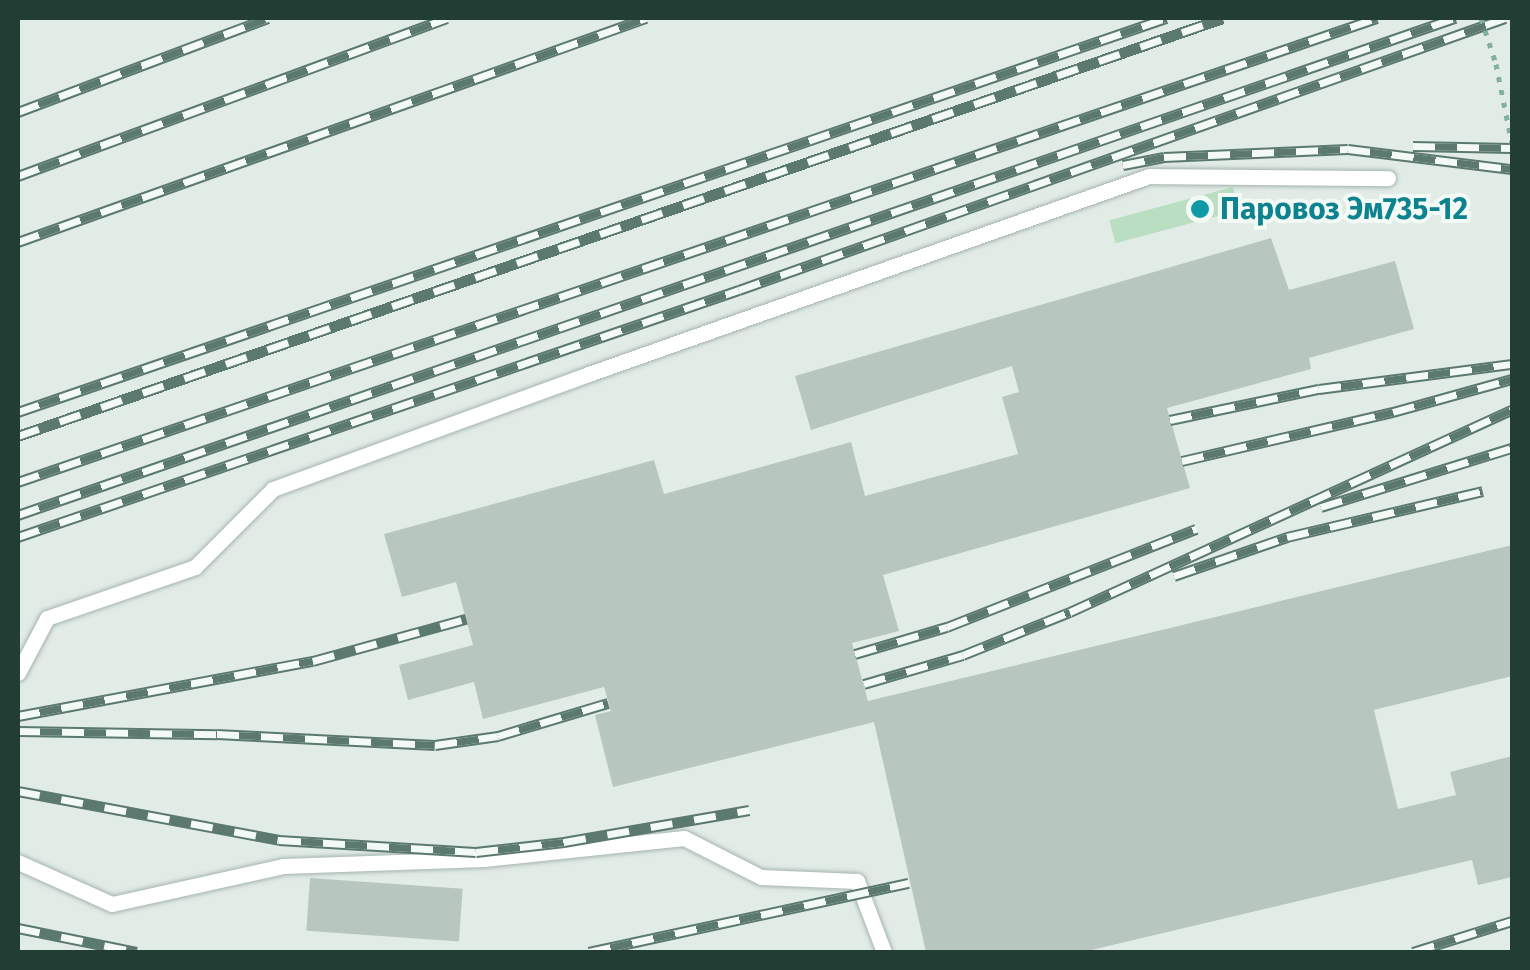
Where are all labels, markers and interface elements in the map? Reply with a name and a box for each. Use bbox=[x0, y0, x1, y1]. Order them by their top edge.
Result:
place label: Паровоз Эм735-12 bbox=[1220, 191, 1468, 227]
marker: Паровоз Эм735-12 bbox=[1189, 198, 1211, 220]

